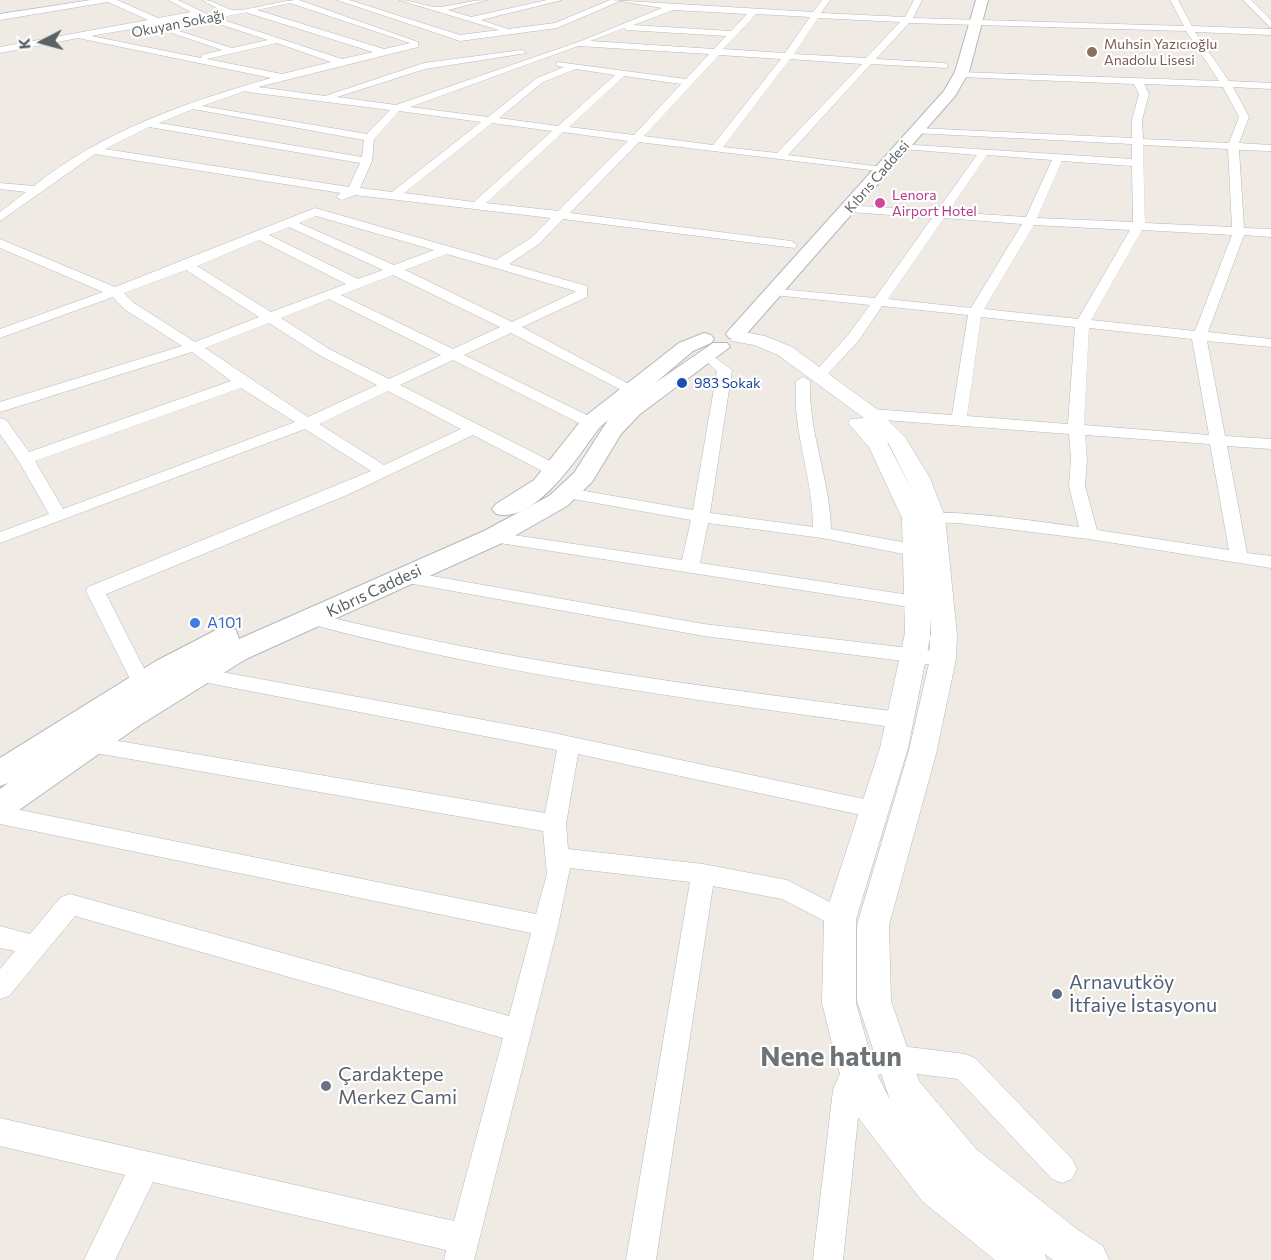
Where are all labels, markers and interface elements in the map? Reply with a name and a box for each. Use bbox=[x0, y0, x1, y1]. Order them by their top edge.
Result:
street label: Okuyan Sokağı bbox=[130, 7, 226, 41]
north arrow bbox=[12, 12, 72, 72]
place label: Muhsin Yazıcıoğlu Anadolu Lisesi bbox=[1104, 36, 1217, 68]
text: K bbox=[14, 37, 34, 50]
marker: Muhsin Yazıcıoğlu Anadolu Lisesi bbox=[1085, 45, 1099, 59]
street label: Kıbrıs Caddesi bbox=[841, 138, 913, 216]
place label: Lenora Airport Hotel bbox=[892, 187, 977, 220]
marker: Lenora Airport Hotel bbox=[873, 196, 887, 210]
place label: 983 Sokak bbox=[694, 375, 761, 391]
marker: 983 Sokak bbox=[675, 376, 689, 390]
street label: Kıbrıs Caddesi bbox=[323, 561, 425, 621]
place label: A101 bbox=[207, 613, 242, 633]
marker: A101 bbox=[188, 616, 202, 630]
place label: Arnavutköy İtfaiye İstasyonu bbox=[1069, 970, 1217, 1017]
marker: Arnavutköy İtfaiye İstasyonu bbox=[1050, 987, 1064, 1001]
district label: Nene hatun bbox=[760, 1041, 902, 1073]
place label: Çardaktepe Merkez Cami bbox=[338, 1062, 457, 1109]
marker: Çardaktepe Merkez Cami bbox=[319, 1079, 333, 1093]

